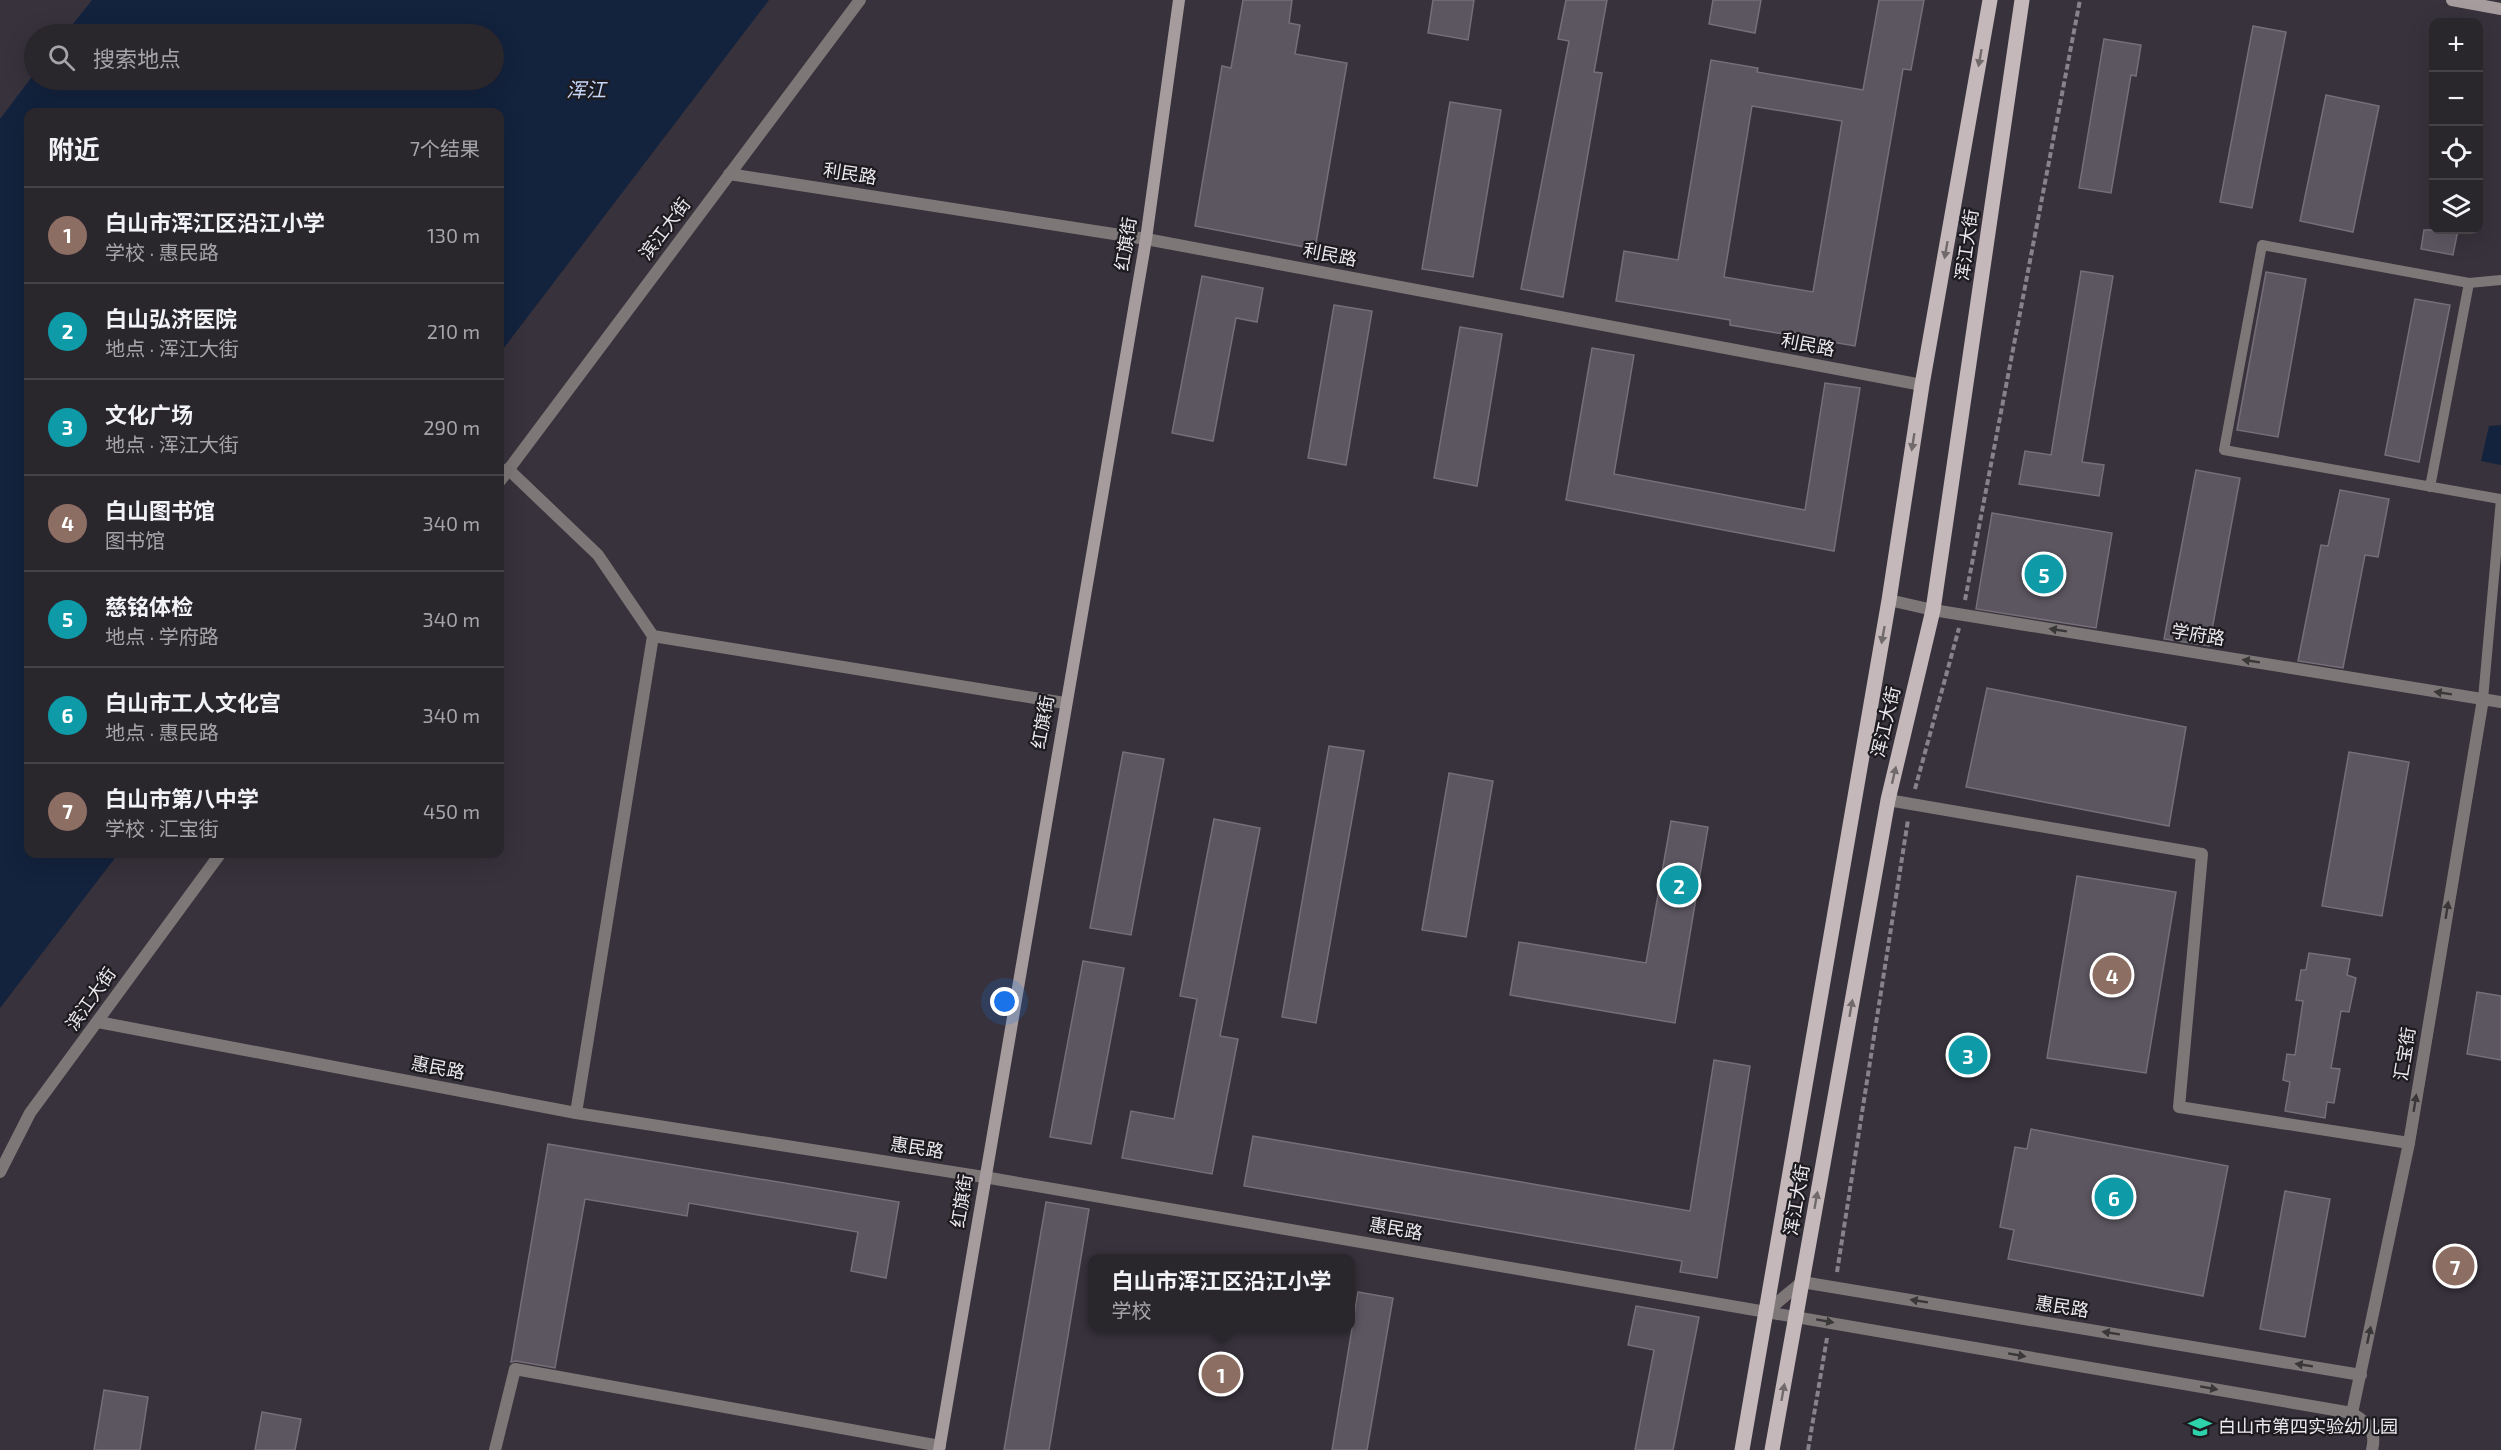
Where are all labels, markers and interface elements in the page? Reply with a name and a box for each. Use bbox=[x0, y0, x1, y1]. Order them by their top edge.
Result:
map controls bbox=[2429, 18, 2483, 234]
button: + bbox=[2429, 18, 2483, 72]
search box bbox=[24, 24, 504, 90]
icon: search bbox=[45, 41, 78, 74]
text: 搜索地点 bbox=[93, 45, 181, 71]
one-way arrow bbox=[1975, 48, 1984, 67]
button: − bbox=[2429, 72, 2483, 126]
water label: 浑江 bbox=[566, 77, 608, 101]
button: locate bbox=[2429, 126, 2483, 180]
text: 附近 bbox=[48, 133, 100, 164]
text: 7个结果 bbox=[410, 136, 480, 160]
street label: 利民路 bbox=[822, 158, 879, 188]
button: layers bbox=[2429, 180, 2483, 234]
street label: 滨江大街 bbox=[634, 193, 695, 264]
street label: 浑江大街 bbox=[1950, 208, 1982, 282]
text: 白山市浑江区沿江小学 bbox=[105, 209, 325, 235]
street label: 红旗街 bbox=[1110, 215, 1140, 272]
text: 1 bbox=[63, 223, 72, 247]
text: 130 m bbox=[427, 223, 480, 247]
street label: 利民路 bbox=[1302, 238, 1359, 270]
text: 学校 · 惠民路 bbox=[105, 240, 219, 264]
one-way arrow bbox=[1941, 240, 1950, 259]
text: 白山弘济医院 bbox=[105, 305, 237, 331]
text: 2 bbox=[62, 319, 73, 343]
text: 210 m bbox=[427, 319, 480, 343]
street label: 利民路 bbox=[1780, 328, 1837, 360]
text: 地点 · 浑江大街 bbox=[105, 336, 239, 360]
text: 文化广场 bbox=[105, 401, 193, 427]
text: 3 bbox=[62, 415, 73, 439]
text: 290 m bbox=[423, 415, 480, 439]
text: 地点 · 浑江大街 bbox=[105, 432, 239, 456]
one-way arrow bbox=[1908, 432, 1917, 451]
text: 白山图书馆 bbox=[105, 497, 215, 523]
text: 4 bbox=[61, 511, 74, 535]
text: 340 m bbox=[423, 511, 480, 535]
text: 图书馆 bbox=[105, 528, 165, 552]
pin: 5 bbox=[2024, 552, 2064, 596]
text: 慈铭体检 bbox=[105, 593, 193, 619]
text: 5 bbox=[62, 607, 73, 631]
text: 340 m bbox=[423, 607, 480, 631]
street label: 学府路 bbox=[2170, 619, 2227, 649]
text: 地点 · 学府路 bbox=[105, 624, 219, 648]
one-way arrow bbox=[1878, 625, 1887, 644]
one-way arrow bbox=[2049, 626, 2068, 635]
one-way arrow bbox=[2241, 657, 2260, 666]
street label: 浑江大街 bbox=[1866, 684, 1904, 759]
one-way arrow bbox=[2434, 688, 2453, 697]
text: 白山市工人文化宫 bbox=[105, 689, 281, 715]
street label: 红旗街 bbox=[1026, 693, 1058, 750]
text: 6 bbox=[62, 703, 73, 727]
text: 340 m bbox=[423, 703, 480, 727]
text: 地点 · 惠民路 bbox=[105, 720, 219, 744]
one-way arrow bbox=[1889, 766, 1899, 785]
text: 白山市第八中学 bbox=[105, 785, 259, 811]
text: 7 bbox=[62, 799, 73, 823]
text: 450 m bbox=[423, 799, 480, 823]
text: 学校 · 汇宝街 bbox=[105, 816, 219, 840]
pin: 2 bbox=[1660, 862, 1698, 908]
one-way arrow bbox=[2443, 901, 2452, 920]
pin: 4 bbox=[2092, 952, 2132, 998]
street label: 滨江大街 bbox=[61, 963, 120, 1034]
your location bbox=[990, 987, 1019, 1016]
one-way arrow bbox=[1846, 999, 1855, 1018]
street label: 汇宝街 bbox=[2389, 1025, 2419, 1082]
pin: 3 bbox=[1948, 1032, 1988, 1078]
street label: 惠民路 bbox=[410, 1051, 467, 1083]
one-way arrow bbox=[2411, 1093, 2420, 1112]
street label: 惠民路 bbox=[889, 1132, 946, 1162]
street label: 浑江大街 bbox=[1779, 1162, 1813, 1237]
street label: 红旗街 bbox=[946, 1172, 976, 1229]
pin: 6 bbox=[2094, 1174, 2134, 1220]
one-way arrow bbox=[1812, 1191, 1821, 1210]
street label: 惠民路 bbox=[1368, 1212, 1425, 1244]
pin: 7 bbox=[2436, 1244, 2474, 1288]
popup bbox=[1088, 1254, 1355, 1332]
text: 白山市浑江区沿江小学 bbox=[1111, 1267, 1332, 1293]
street label: 惠民路 bbox=[2034, 1291, 2091, 1321]
one-way arrow bbox=[1909, 1297, 1928, 1306]
text: 学校 bbox=[1111, 1298, 1151, 1322]
one-way arrow bbox=[1815, 1317, 1834, 1326]
one-way arrow bbox=[2365, 1326, 2375, 1345]
one-way arrow bbox=[2102, 1329, 2121, 1338]
one-way arrow bbox=[2007, 1350, 2026, 1359]
pin: 1 bbox=[1202, 1352, 1240, 1396]
one-way arrow bbox=[2294, 1361, 2313, 1370]
one-way arrow bbox=[1779, 1383, 1788, 1402]
one-way arrow bbox=[2200, 1384, 2219, 1393]
school or university icon: 白山市第四实验幼儿园 bbox=[2187, 1414, 2213, 1440]
place label: 白山市第四实验幼儿园 bbox=[2218, 1415, 2398, 1437]

